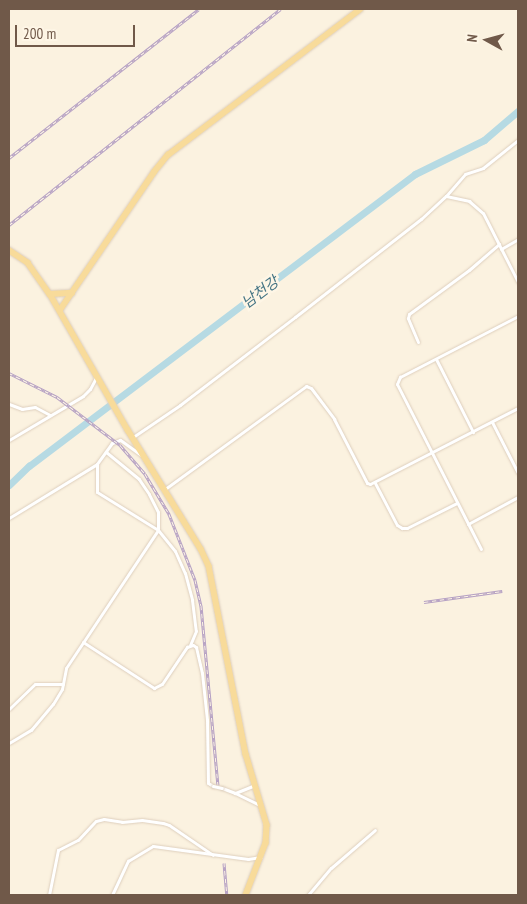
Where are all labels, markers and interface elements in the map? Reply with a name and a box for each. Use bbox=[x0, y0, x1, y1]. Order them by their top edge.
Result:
scale bar bbox=[18, 15, 138, 47]
north arrow bbox=[462, 15, 512, 65]
text: 200 m bbox=[23, 24, 56, 43]
text: N bbox=[463, 33, 482, 43]
water label: 남천강 bbox=[238, 272, 282, 312]

